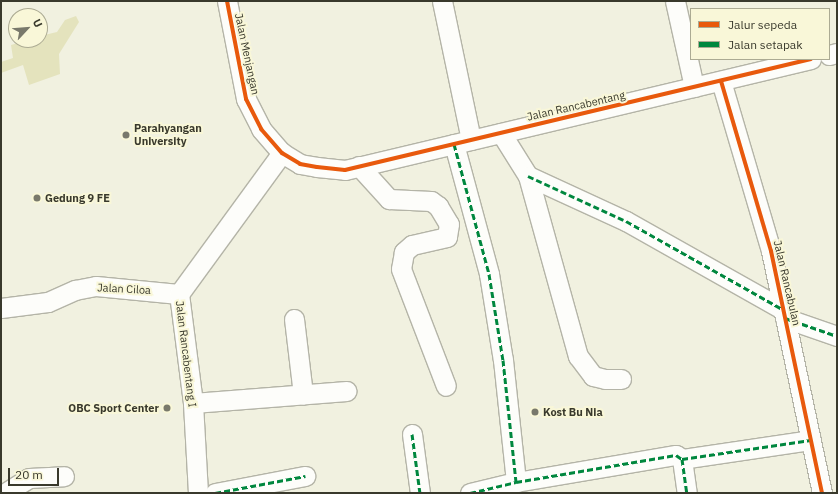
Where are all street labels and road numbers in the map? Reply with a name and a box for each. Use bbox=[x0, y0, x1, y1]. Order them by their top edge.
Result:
street label: Jalan Menjangan bbox=[232, 12, 262, 96]
street label: Jalan Rancabentang bbox=[526, 88, 626, 124]
street label: Jalan Rancabulan bbox=[771, 239, 803, 327]
street label: Jalan Ciloa bbox=[97, 281, 151, 297]
street label: Jalan Rancabentang I bbox=[173, 300, 199, 408]

